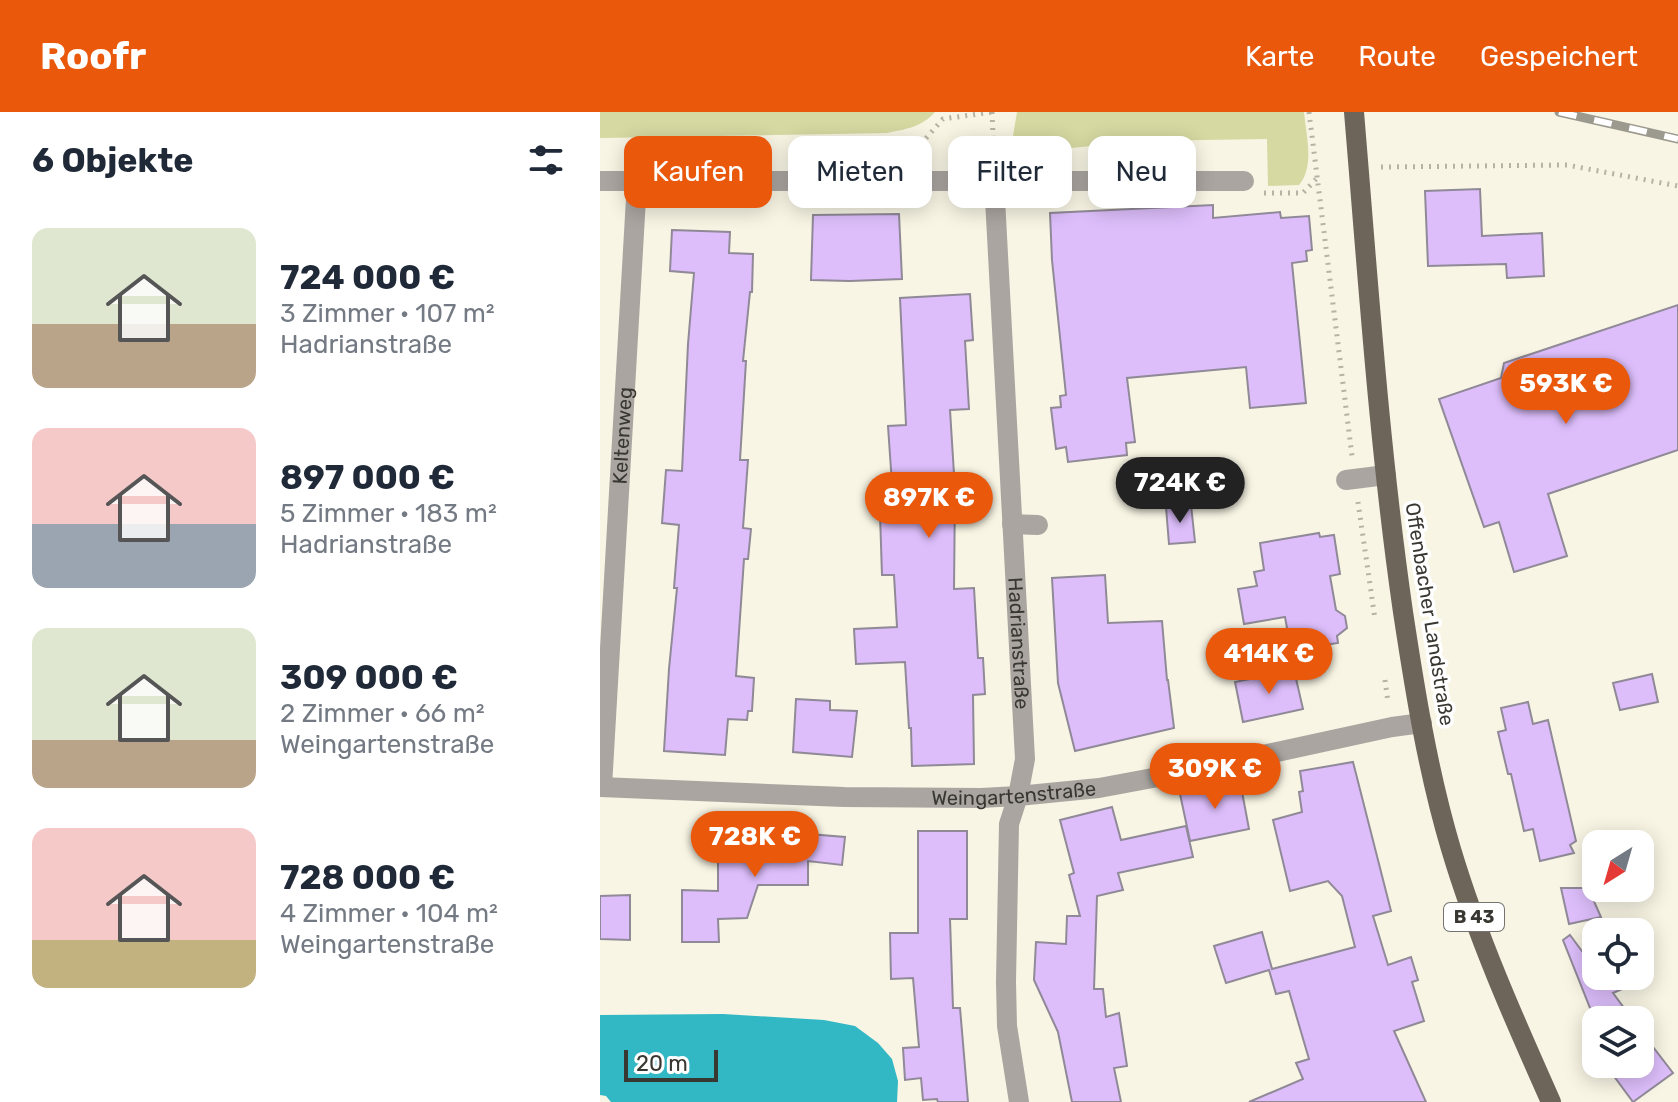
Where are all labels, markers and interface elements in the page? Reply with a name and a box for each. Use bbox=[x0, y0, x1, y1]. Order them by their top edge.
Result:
text: Roofr bbox=[40, 33, 146, 79]
text: Karte bbox=[1245, 40, 1314, 73]
text: Route bbox=[1358, 40, 1436, 73]
text: Gespeichert bbox=[1480, 40, 1638, 73]
chip: Kaufen bbox=[624, 136, 772, 208]
chip: Mieten bbox=[788, 136, 932, 208]
chip: Filter bbox=[948, 136, 1072, 208]
chip: Neu bbox=[1088, 136, 1196, 208]
icon: filters bbox=[524, 138, 568, 182]
text: 6 Objekte bbox=[32, 140, 194, 181]
text: 724 000 € bbox=[280, 257, 455, 298]
icon: home bbox=[96, 260, 192, 356]
text: 3 Zimmer · 107 m² bbox=[280, 298, 495, 329]
text: Hadrianstraße bbox=[280, 329, 452, 360]
pin: 593K € bbox=[1501, 358, 1631, 426]
text: 593K € bbox=[1519, 368, 1613, 399]
street label: Keltenweg bbox=[608, 386, 637, 485]
text: 897 000 € bbox=[280, 457, 455, 498]
pin: 724K € bbox=[1115, 457, 1245, 525]
icon: home bbox=[96, 460, 192, 556]
text: 724K € bbox=[1134, 467, 1226, 498]
pin: 897K € bbox=[864, 472, 994, 540]
text: 897K € bbox=[883, 482, 975, 513]
text: 5 Zimmer · 183 m² bbox=[280, 498, 497, 529]
street label: Offenbacher Landstraße bbox=[1400, 501, 1460, 727]
text: Hadrianstraße bbox=[280, 529, 452, 560]
street label: Hadrianstraße bbox=[1003, 577, 1034, 710]
pin: 414K € bbox=[1204, 628, 1334, 696]
text: 414K € bbox=[1224, 638, 1314, 669]
text: 309 000 € bbox=[280, 657, 458, 698]
icon: home bbox=[96, 660, 192, 756]
text: 2 Zimmer · 66 m² bbox=[280, 698, 485, 729]
text: Weingartenstraße bbox=[280, 729, 494, 760]
pin: 309K € bbox=[1150, 743, 1280, 811]
text: 309K € bbox=[1168, 753, 1262, 784]
street label: Weingartenstraße bbox=[931, 776, 1097, 810]
pin: 728K € bbox=[690, 811, 820, 879]
text: 728K € bbox=[709, 821, 801, 852]
north arrow bbox=[1582, 830, 1654, 902]
map controls bbox=[1582, 830, 1654, 1078]
text: 728 000 € bbox=[280, 857, 455, 898]
icon: home bbox=[96, 860, 192, 956]
text: 4 Zimmer · 104 m² bbox=[280, 898, 498, 929]
road number: B 43 bbox=[1444, 903, 1504, 931]
button: locate bbox=[1582, 918, 1654, 990]
text: Weingartenstraße bbox=[280, 929, 494, 960]
button: layers bbox=[1582, 1006, 1654, 1078]
scale bar bbox=[624, 1046, 718, 1082]
text: 20 m bbox=[636, 1050, 688, 1077]

